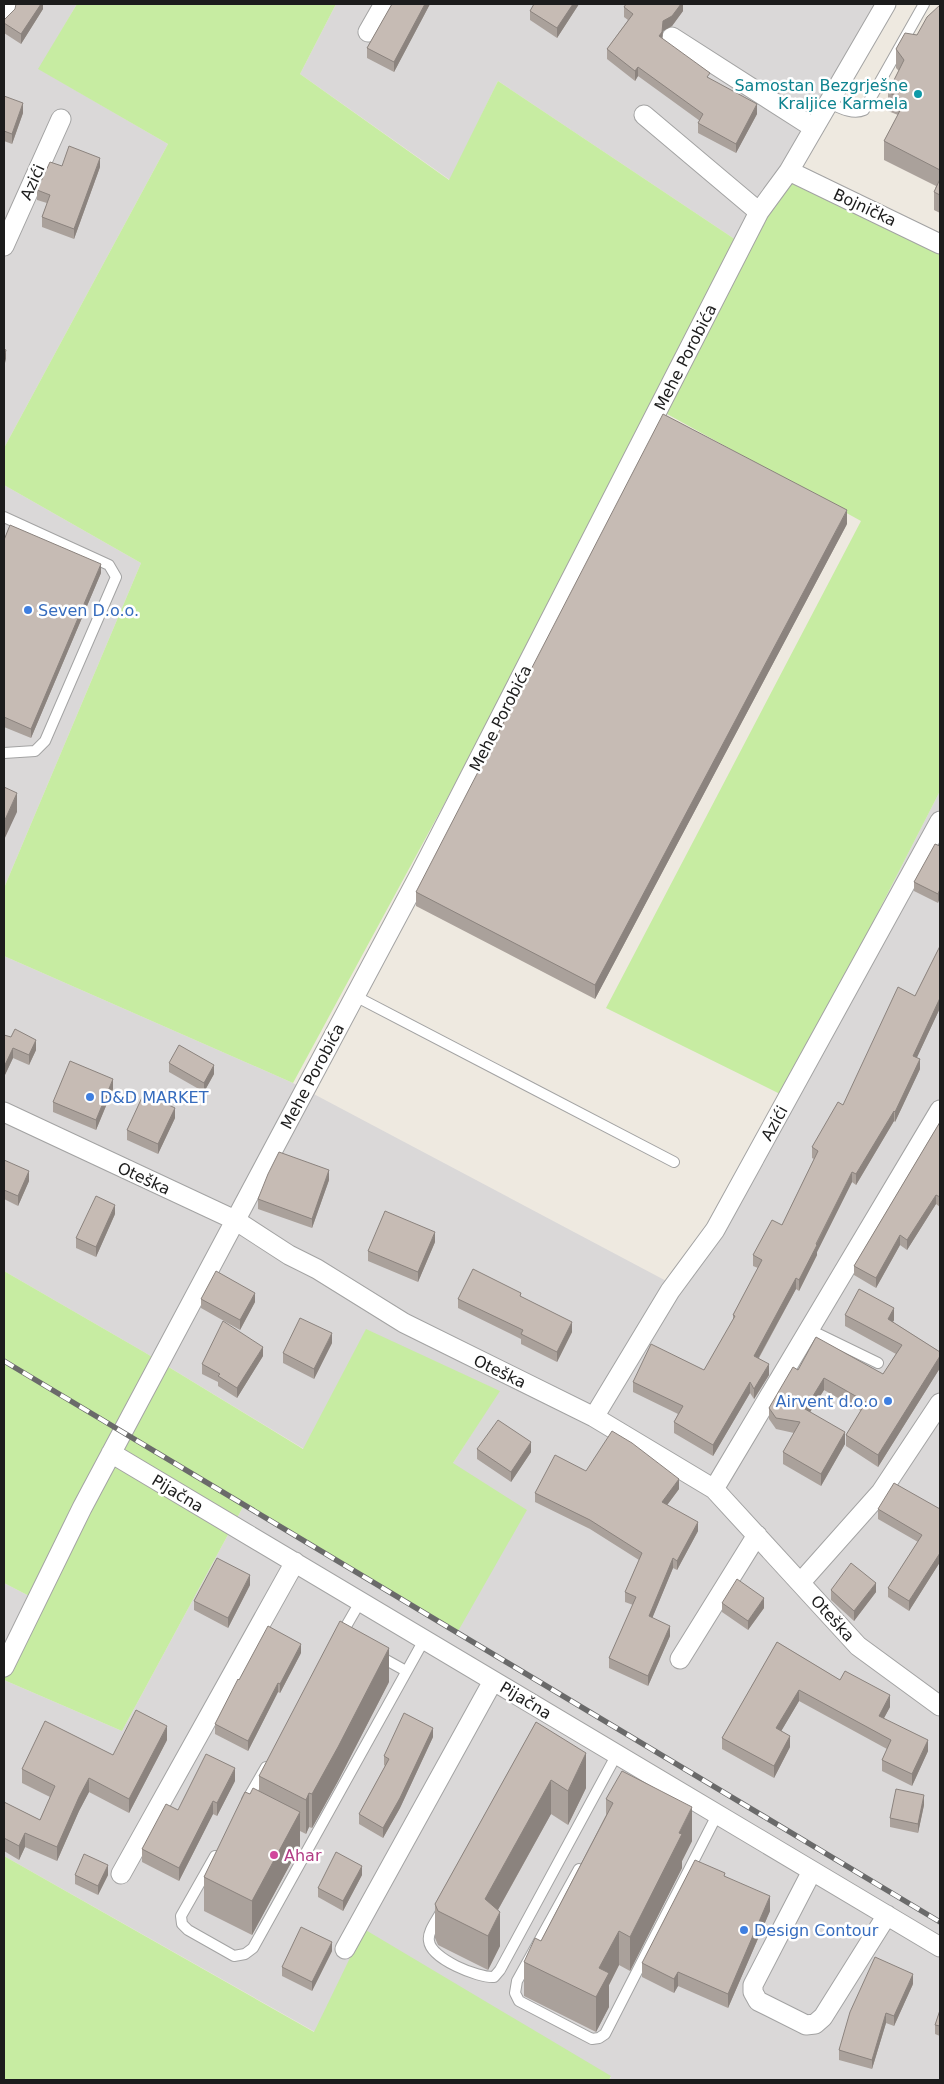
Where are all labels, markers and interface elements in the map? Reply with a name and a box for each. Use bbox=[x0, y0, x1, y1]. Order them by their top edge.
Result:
place label: Samostan Bezgrješne Kraljice Karmela bbox=[734, 76, 908, 113]
marker: Samostan Bezgrješne Kraljice Karmela bbox=[912, 88, 924, 100]
street label: Azići bbox=[16, 161, 49, 203]
street label: Bojnička bbox=[830, 185, 899, 230]
street label: Mehe Porobića bbox=[650, 301, 720, 414]
place label: Seven D.o.o. bbox=[38, 601, 139, 620]
marker: Seven D.o.o. bbox=[22, 604, 34, 616]
street label: Mehe Porobića bbox=[465, 662, 535, 775]
street label: Mehe Porobića bbox=[277, 1020, 348, 1132]
place label: D&D MARKET bbox=[100, 1088, 209, 1107]
marker: D&D MARKET bbox=[84, 1091, 96, 1103]
street label: Azići bbox=[757, 1102, 792, 1144]
street label: Oteška bbox=[114, 1158, 173, 1199]
street label: Oteška bbox=[471, 1351, 529, 1392]
place label: Airvent d.o.o bbox=[776, 1392, 878, 1411]
marker: Airvent d.o.o bbox=[882, 1395, 894, 1407]
street label: Pijačna bbox=[149, 1471, 207, 1516]
street label: Oteška bbox=[807, 1591, 858, 1645]
street label: Pijačna bbox=[497, 1678, 555, 1723]
place label: Ahar bbox=[284, 1846, 322, 1865]
marker: Ahar bbox=[268, 1849, 280, 1861]
place label: Design Contour bbox=[754, 1921, 879, 1940]
marker: Design Contour bbox=[738, 1924, 750, 1936]

